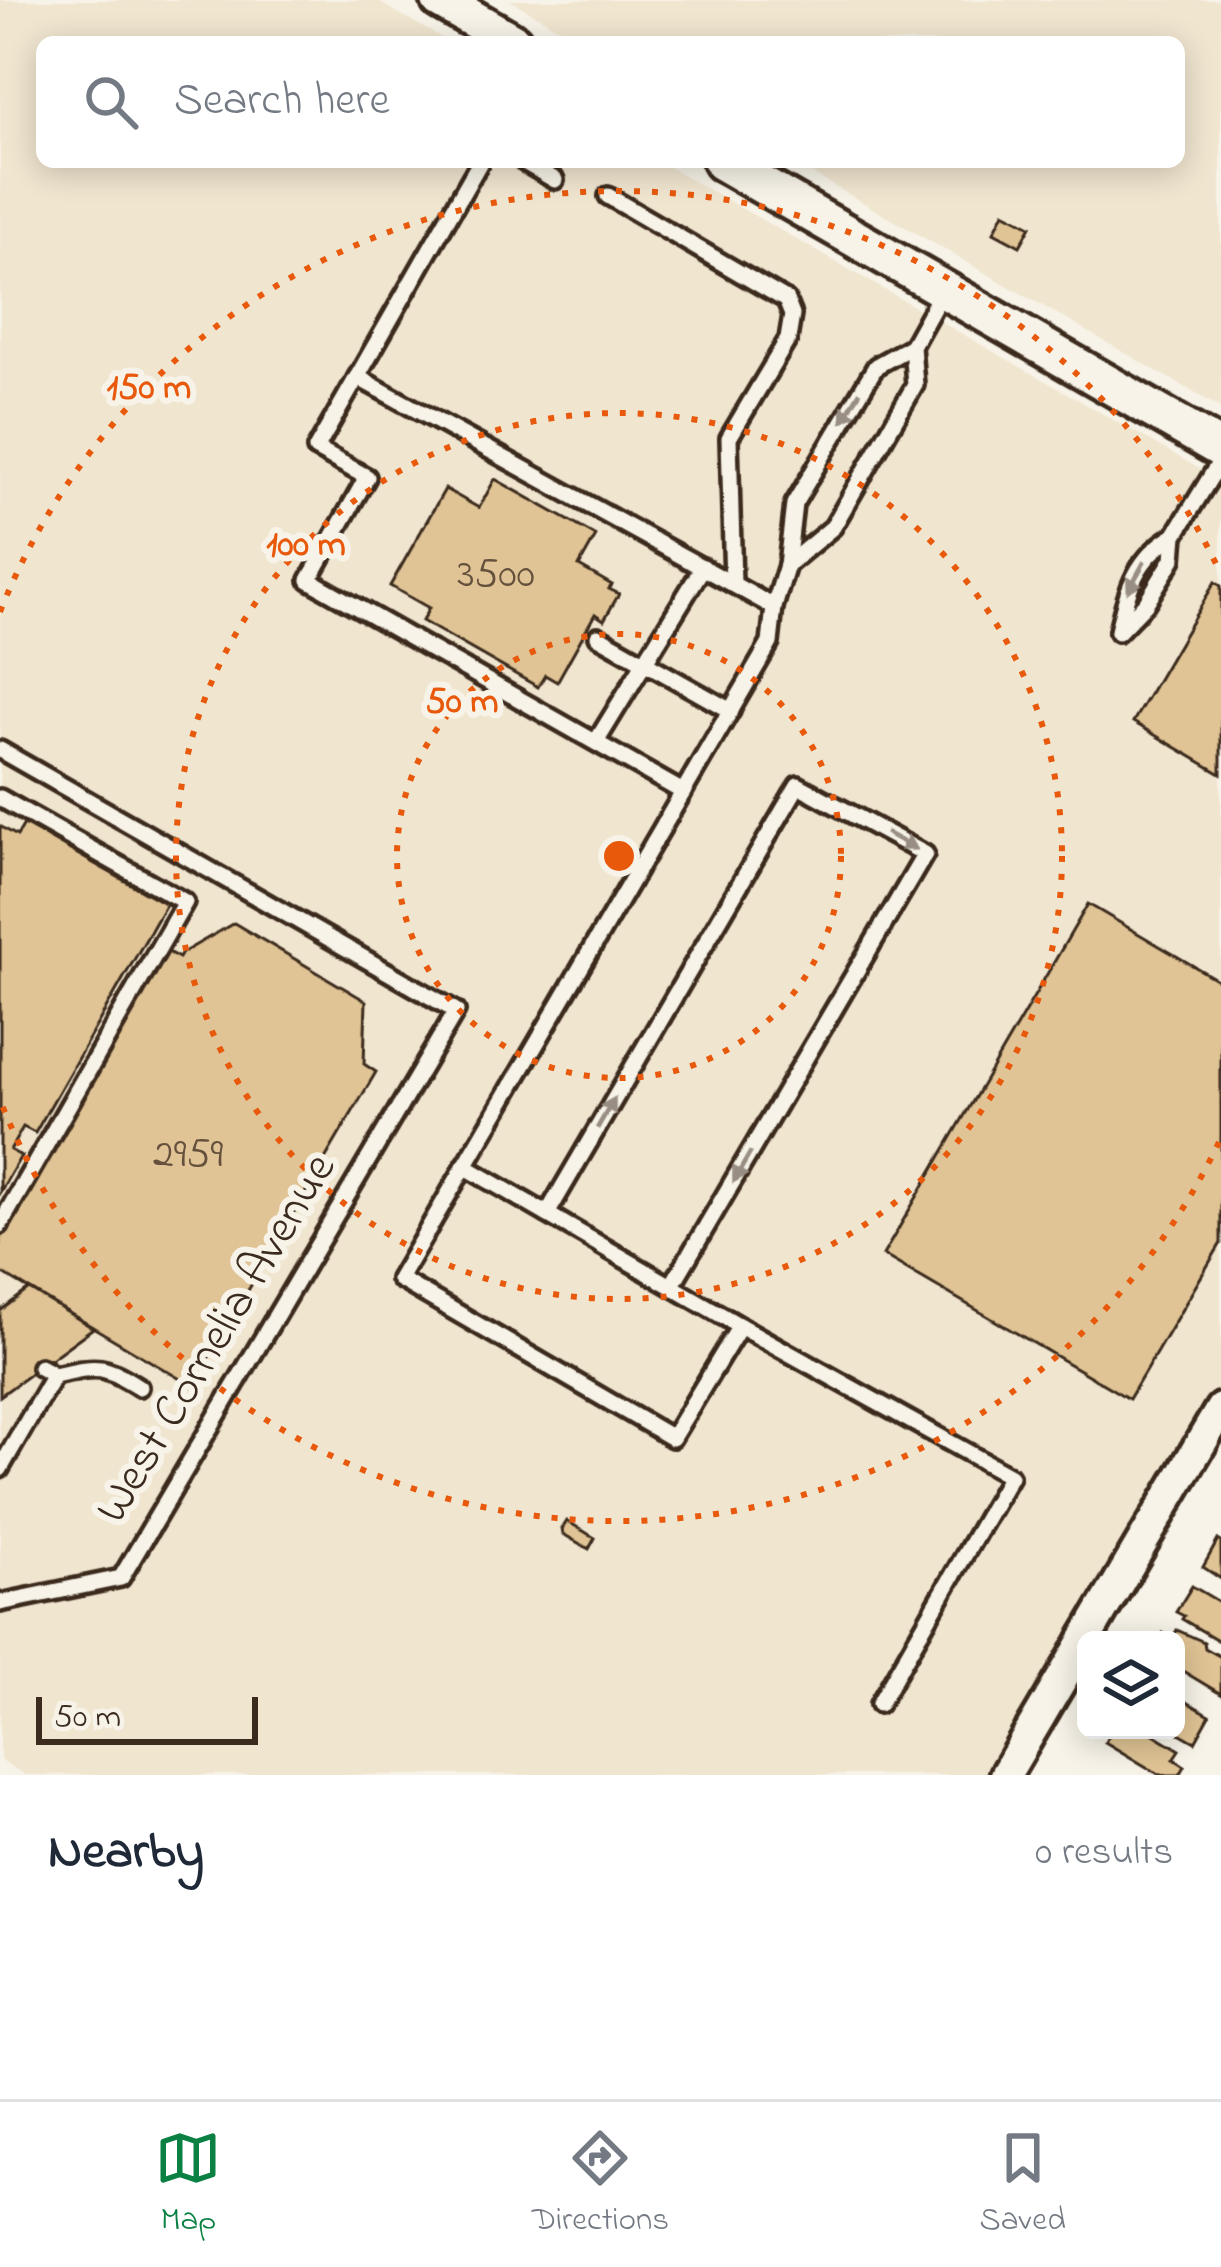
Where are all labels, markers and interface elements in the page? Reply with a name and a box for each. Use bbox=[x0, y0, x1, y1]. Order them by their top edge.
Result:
search box bbox=[36, 36, 1185, 168]
icon: search bbox=[78, 69, 144, 135]
text: Search here bbox=[174, 69, 390, 135]
text: 150 m bbox=[107, 363, 191, 416]
one-way arrow bbox=[842, 390, 863, 424]
text: 100 m bbox=[266, 520, 346, 573]
house number: 3500 bbox=[457, 545, 535, 606]
one-way arrow bbox=[1126, 560, 1147, 594]
text: 50 m bbox=[425, 677, 499, 730]
one-way arrow bbox=[883, 830, 918, 851]
centre of rings bbox=[598, 835, 640, 877]
one-way arrow bbox=[595, 1096, 616, 1130]
house number: 2959 bbox=[153, 1125, 223, 1186]
street label: West Cornelia Avenue bbox=[79, 1140, 356, 1537]
one-way arrow bbox=[732, 1150, 753, 1183]
map controls bbox=[1077, 1631, 1185, 1739]
button: layers bbox=[1077, 1631, 1185, 1739]
scale bar bbox=[36, 1691, 258, 1744]
text: 50 m bbox=[54, 1694, 121, 1742]
text: Nearby bbox=[48, 1816, 204, 1891]
text: 0 results bbox=[1035, 1825, 1173, 1882]
tab: Map bbox=[155, 2125, 221, 2245]
tab: Directions bbox=[532, 2125, 669, 2245]
tab: Saved bbox=[980, 2125, 1066, 2245]

